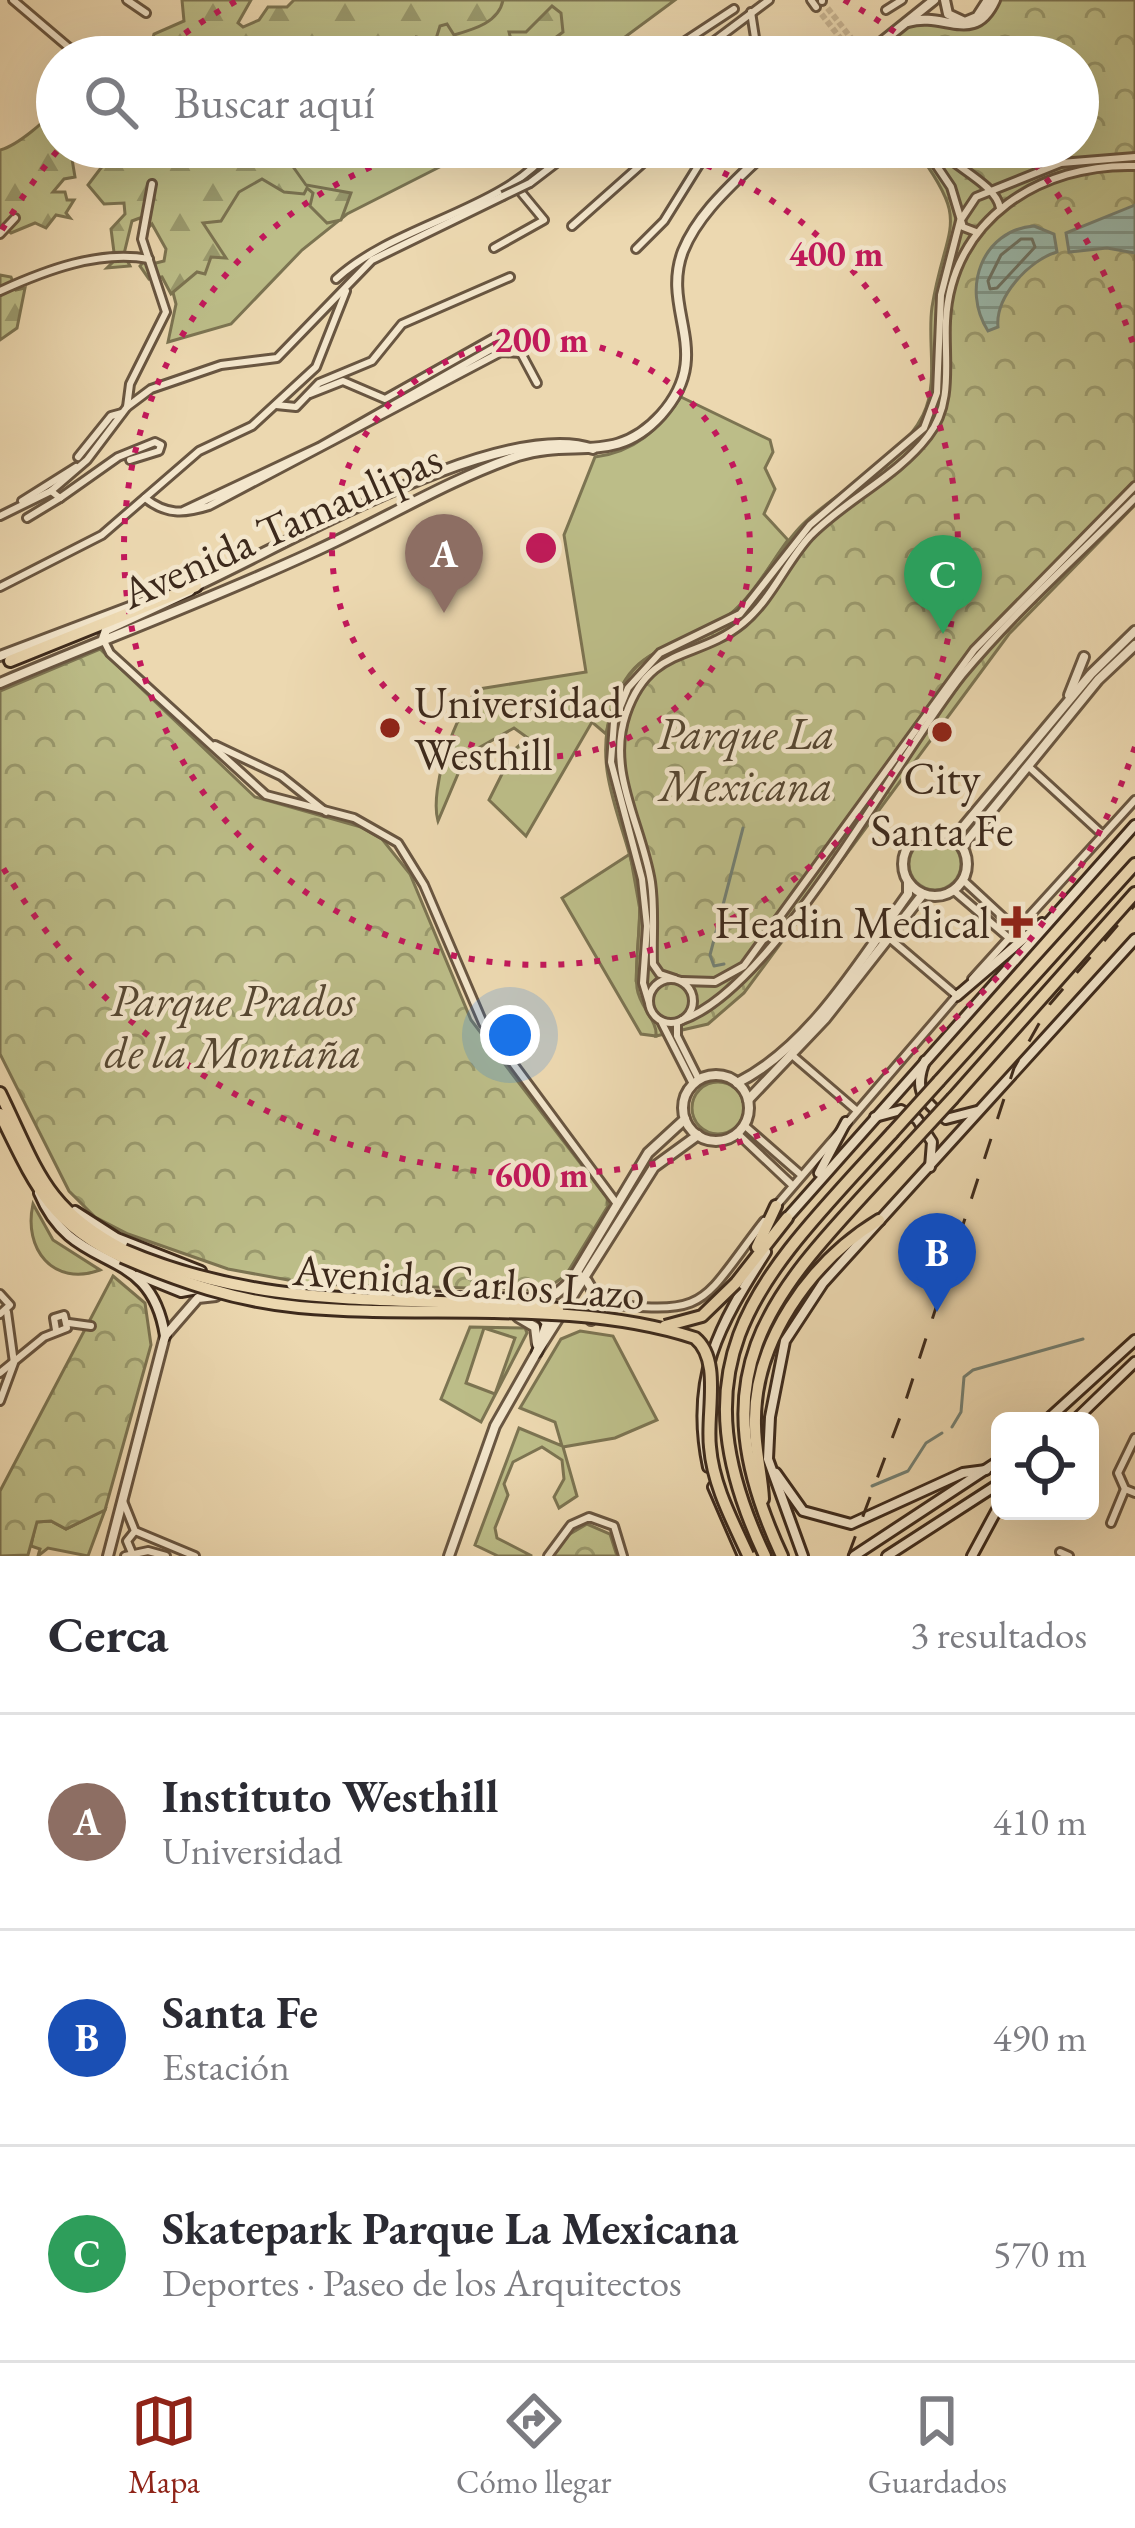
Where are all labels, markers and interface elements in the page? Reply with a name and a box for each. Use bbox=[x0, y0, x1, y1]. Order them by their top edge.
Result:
search box bbox=[36, 36, 1099, 168]
icon: search bbox=[78, 69, 144, 135]
text: Buscar aquí bbox=[174, 73, 374, 131]
text: 400 m bbox=[789, 230, 883, 277]
text: 200 m bbox=[494, 316, 588, 363]
street label: Avenida Tamaulipas bbox=[112, 430, 450, 620]
pin: A bbox=[405, 514, 483, 613]
centre of rings bbox=[520, 527, 562, 569]
pin: C bbox=[904, 535, 982, 634]
place label: Universidad Westhill bbox=[414, 673, 622, 783]
park label: Parque La Mexicana bbox=[656, 704, 835, 814]
marker: Universidad Westhill bbox=[377, 715, 403, 741]
marker: City Santa Fe bbox=[929, 719, 955, 745]
place label: City Santa Fe bbox=[871, 749, 1013, 859]
place label: Headin Medical bbox=[715, 893, 990, 951]
marker: Headin Medical bbox=[1001, 906, 1033, 938]
park label: Parque Prados de la Montaña bbox=[104, 971, 362, 1081]
your location bbox=[480, 1005, 540, 1065]
text: 600 m bbox=[494, 1151, 588, 1198]
pin: B bbox=[898, 1213, 976, 1312]
street label: Avenida Carlos Lazo bbox=[290, 1240, 647, 1322]
map controls bbox=[991, 1412, 1099, 1520]
button: locate bbox=[991, 1412, 1099, 1520]
text: Cerca bbox=[48, 1601, 168, 1667]
text: 3 resultados bbox=[910, 1609, 1087, 1660]
text: Instituto Westhill bbox=[162, 1767, 499, 1825]
text: A bbox=[73, 1796, 101, 1847]
text: 410 m bbox=[993, 1796, 1087, 1847]
text: Universidad bbox=[162, 1825, 342, 1876]
text: Santa Fe bbox=[162, 1983, 318, 2041]
text: B bbox=[75, 2012, 99, 2063]
text: 490 m bbox=[993, 2012, 1087, 2063]
text: Estación bbox=[162, 2041, 290, 2092]
text: Skatepark Parque La Mexicana bbox=[162, 2199, 739, 2257]
text: C bbox=[73, 2228, 101, 2279]
text: 570 m bbox=[993, 2228, 1087, 2279]
text: Deportes · Paseo de los Arquitectos bbox=[162, 2257, 682, 2308]
tab: Mapa bbox=[128, 2388, 200, 2503]
tab: Cómo llegar bbox=[456, 2388, 612, 2503]
tab: Guardados bbox=[868, 2388, 1007, 2503]

